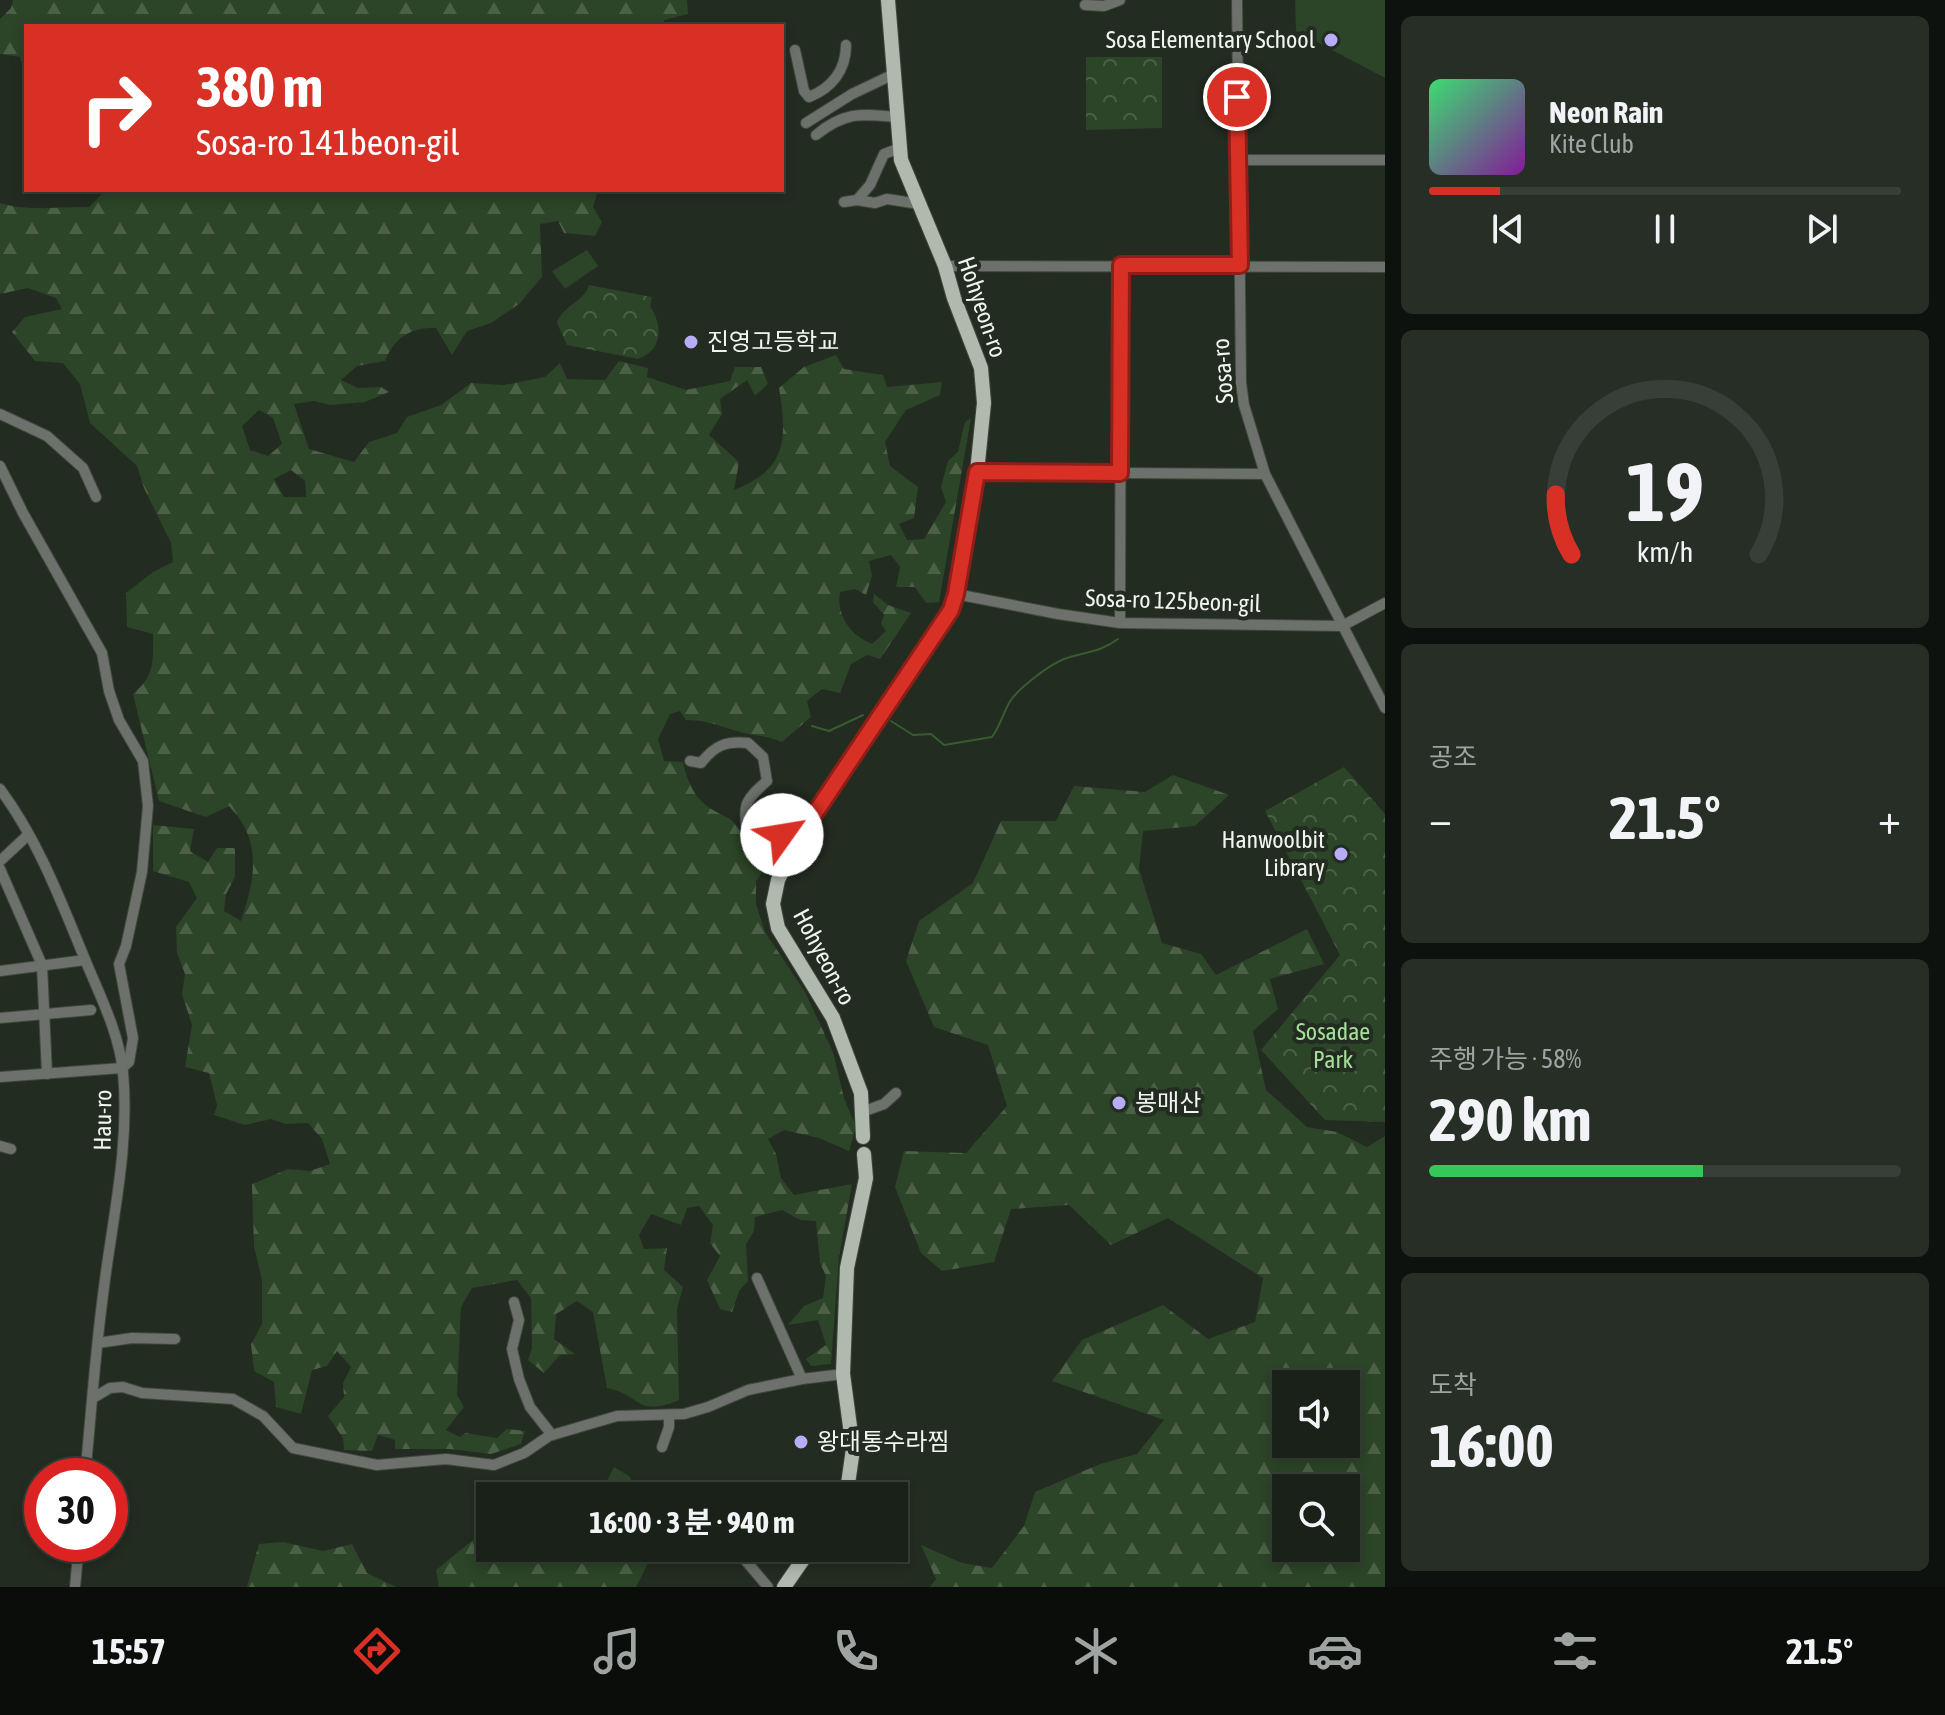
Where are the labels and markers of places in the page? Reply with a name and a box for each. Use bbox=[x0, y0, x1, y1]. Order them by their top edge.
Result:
place label: Sosa Elementary School bbox=[1106, 26, 1316, 53]
marker: Sosa Elementary School bbox=[1322, 31, 1340, 49]
pin bbox=[1203, 63, 1271, 131]
place label: 진영고등학교 bbox=[707, 328, 839, 355]
marker: 진영고등학교 bbox=[682, 333, 700, 351]
place label: Hanwoolbit Library bbox=[1221, 826, 1325, 881]
marker: Hanwoolbit Library bbox=[1332, 845, 1350, 863]
place label: 봉매산 bbox=[1135, 1089, 1201, 1116]
marker: 봉매산 bbox=[1110, 1094, 1128, 1112]
place label: 왕대통수라찜 bbox=[817, 1428, 949, 1455]
marker: 왕대통수라찜 bbox=[792, 1433, 810, 1451]

